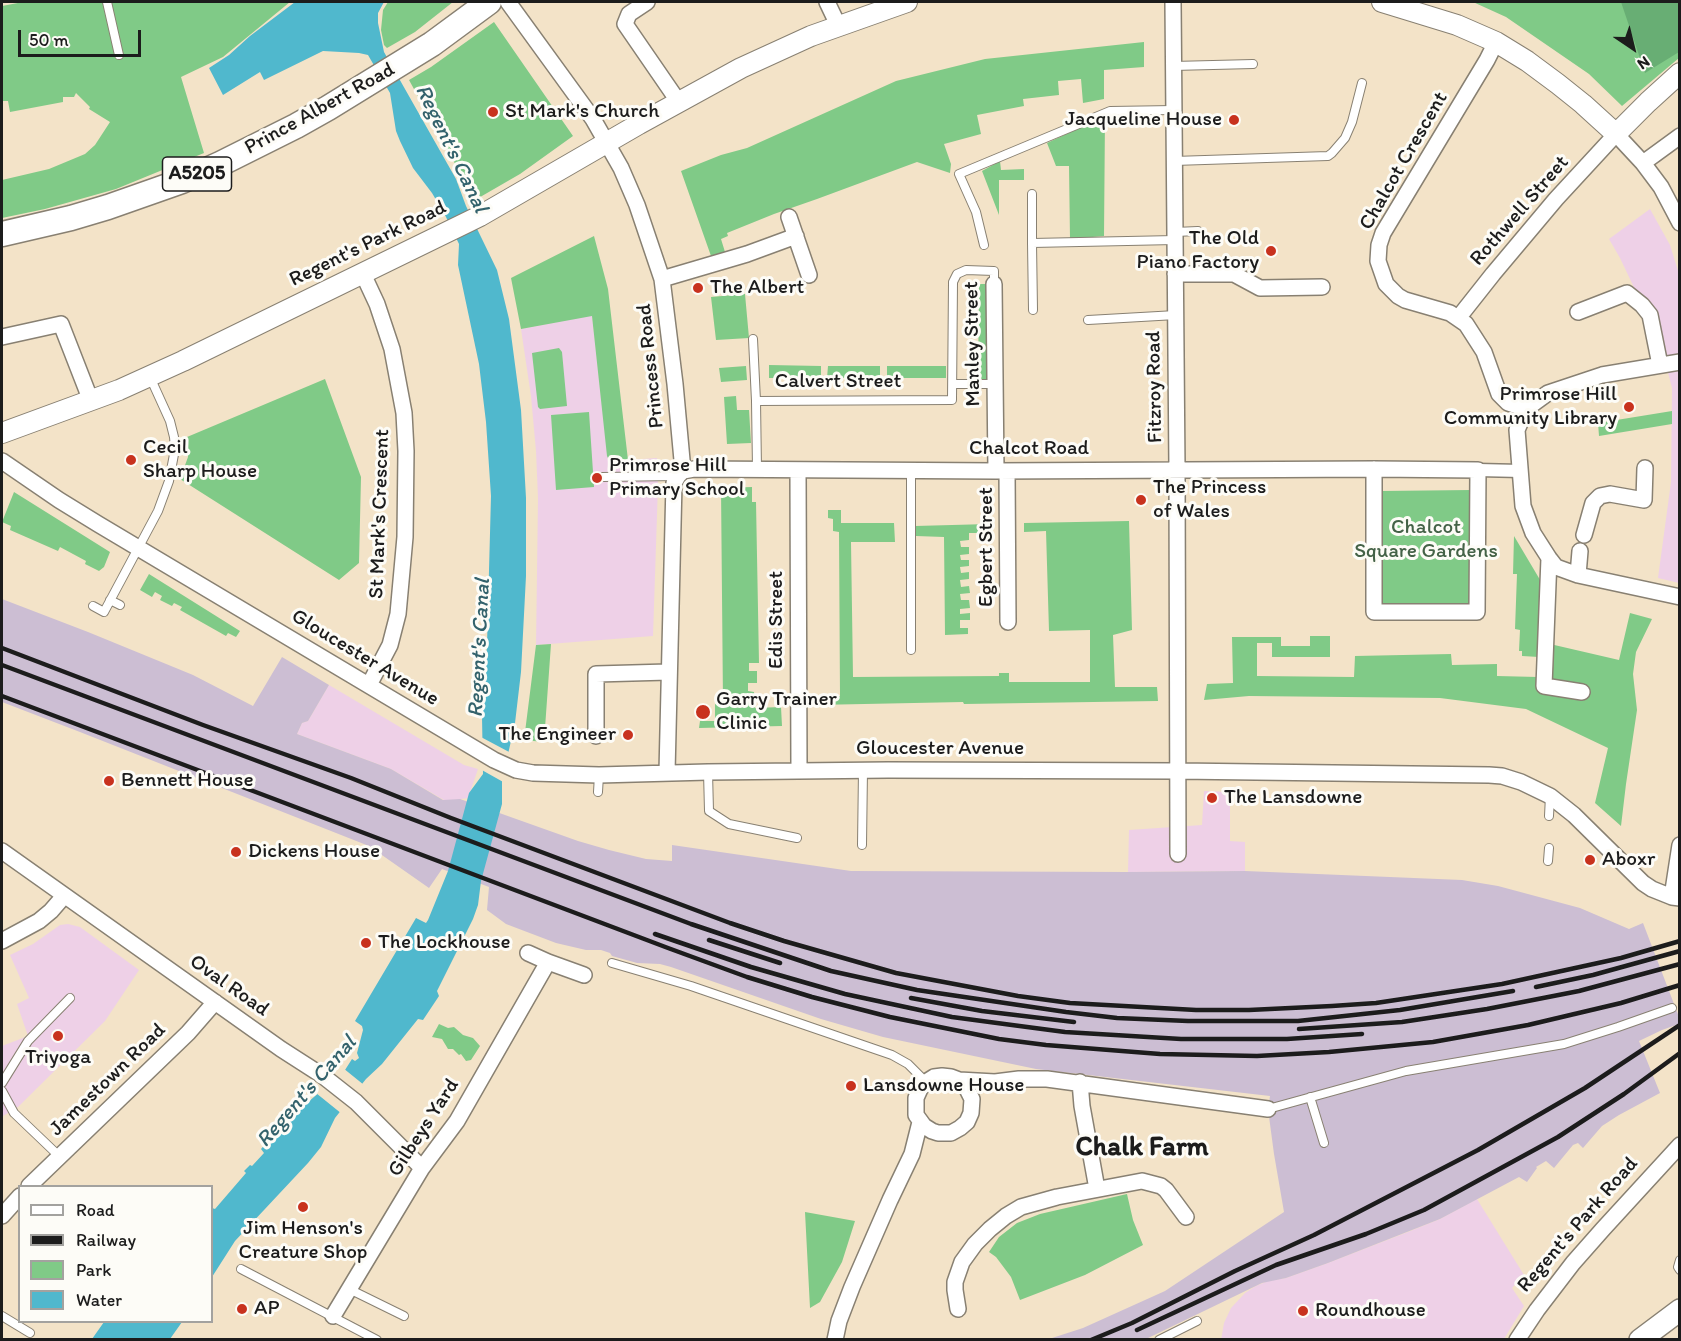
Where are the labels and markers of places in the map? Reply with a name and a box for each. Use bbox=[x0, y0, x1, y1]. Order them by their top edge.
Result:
place label: St Mark's Church bbox=[505, 99, 659, 125]
marker: St Mark's Church bbox=[486, 105, 500, 119]
place label: Jacqueline House bbox=[1065, 107, 1222, 133]
marker: Jacqueline House bbox=[1227, 113, 1241, 127]
place label: The Old Piano Factory bbox=[1136, 226, 1259, 276]
marker: The Old Piano Factory bbox=[1264, 244, 1278, 258]
place label: The Albert bbox=[710, 275, 804, 301]
marker: The Albert bbox=[691, 281, 705, 295]
place label: Primrose Hill Community Library bbox=[1444, 382, 1617, 432]
marker: Primrose Hill Community Library bbox=[1622, 400, 1636, 414]
place label: Cecil Sharp House bbox=[143, 435, 257, 485]
marker: Cecil Sharp House bbox=[124, 453, 138, 467]
place label: Primrose Hill Primary School bbox=[609, 453, 745, 503]
marker: Primrose Hill Primary School bbox=[590, 471, 604, 485]
place label: The Princess of Wales bbox=[1153, 475, 1266, 525]
marker: The Princess of Wales bbox=[1134, 493, 1148, 507]
place label: Garry Trainer Clinic bbox=[716, 687, 837, 737]
marker: Garry Trainer Clinic bbox=[694, 703, 712, 721]
place label: The Engineer bbox=[498, 722, 616, 748]
marker: The Engineer bbox=[621, 728, 635, 742]
place label: Bennett House bbox=[121, 768, 254, 794]
marker: Bennett House bbox=[102, 774, 116, 788]
place label: The Lansdowne bbox=[1224, 785, 1362, 811]
marker: The Lansdowne bbox=[1205, 791, 1219, 805]
place label: Dickens House bbox=[248, 839, 380, 865]
marker: Dickens House bbox=[229, 845, 243, 859]
place label: Aboxr bbox=[1602, 847, 1655, 873]
marker: Aboxr bbox=[1583, 853, 1597, 867]
place label: The Lockhouse bbox=[378, 930, 511, 956]
marker: The Lockhouse bbox=[359, 936, 373, 950]
marker: Triyoga bbox=[51, 1029, 65, 1043]
place label: Triyoga bbox=[25, 1045, 91, 1071]
place label: Lansdowne House bbox=[863, 1073, 1024, 1099]
marker: Lansdowne House bbox=[844, 1079, 858, 1093]
marker: Jim Henson's Creature Shop bbox=[296, 1200, 310, 1214]
place label: Jim Henson's Creature Shop bbox=[239, 1216, 367, 1266]
place label: AP bbox=[254, 1296, 279, 1322]
place label: Roundhouse bbox=[1315, 1298, 1426, 1324]
marker: AP bbox=[235, 1302, 249, 1316]
marker: Roundhouse bbox=[1296, 1304, 1310, 1318]

